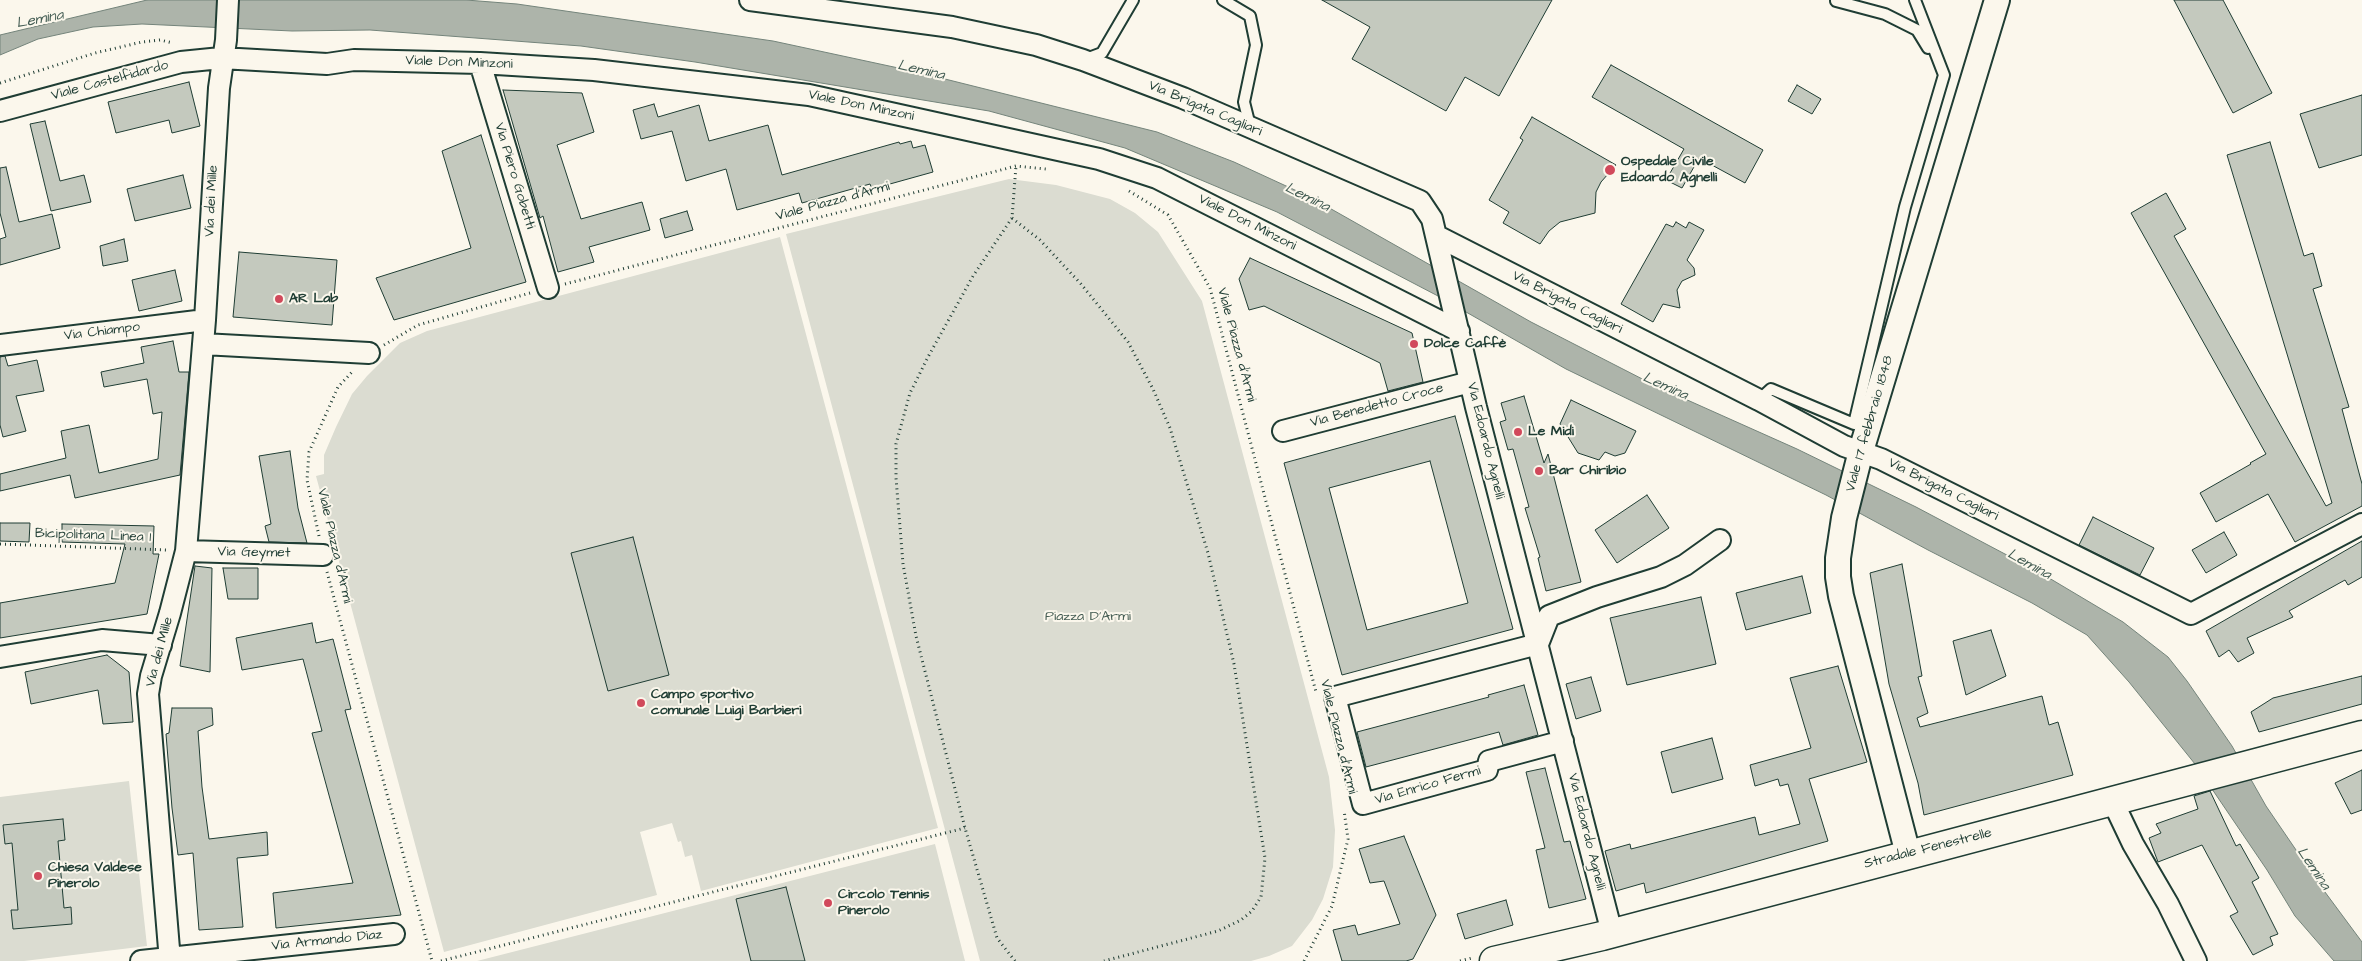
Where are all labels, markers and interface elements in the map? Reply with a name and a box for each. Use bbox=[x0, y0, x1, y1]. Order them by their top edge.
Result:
water label: Lemina bbox=[15, 7, 65, 33]
street label: Viale Don Minzoni bbox=[405, 53, 513, 73]
street label: Viale Castelfidardo bbox=[50, 57, 170, 105]
water label: Lemina bbox=[896, 57, 946, 85]
street label: Via Brigata Cagliari bbox=[1146, 77, 1264, 141]
street label: Viale Don Minzoni bbox=[807, 87, 915, 125]
street label: Via Piero Gobetti bbox=[490, 121, 538, 231]
place label: Ospedale Civile Edoardo Agnelli bbox=[1621, 154, 1717, 186]
marker: Ospedale Civile Edoardo Agnelli bbox=[1603, 163, 1617, 177]
street label: Via dei Mille bbox=[202, 165, 222, 237]
street label: Viale Piazza d'Armi bbox=[774, 179, 892, 225]
water label: Lemina bbox=[1282, 179, 1332, 217]
street label: Viale Don Minzoni bbox=[1195, 191, 1299, 255]
street label: Via Brigata Cagliari bbox=[1509, 268, 1625, 338]
street label: Viale Piazza d'Armi bbox=[1213, 286, 1259, 404]
place label: AR Lab bbox=[289, 291, 338, 307]
marker: AR Lab bbox=[273, 293, 285, 305]
street label: Via Chiampo bbox=[63, 319, 141, 345]
place label: Dolce Caffè bbox=[1424, 336, 1506, 352]
marker: Dolce Caffè bbox=[1408, 338, 1420, 350]
street label: Viale 17 febbraio 1848 bbox=[1843, 354, 1897, 494]
water label: Lemina bbox=[1640, 369, 1690, 405]
street label: Via Benedetto Croce bbox=[1309, 380, 1445, 432]
street label: Via Edoardo Agnelli bbox=[1462, 381, 1508, 501]
place label: Le Midi bbox=[1528, 424, 1574, 440]
marker: Le Midi bbox=[1512, 426, 1524, 438]
street label: Via Brigata Cagliari bbox=[1885, 455, 2001, 525]
place label: Bar Chiribio bbox=[1549, 463, 1626, 479]
marker: Bar Chiribio bbox=[1533, 465, 1545, 477]
street label: Viale Piazza d'Armi bbox=[313, 487, 355, 605]
street label: Bicipolitana Linea 1 bbox=[35, 526, 151, 546]
street label: Via Geymet bbox=[218, 544, 290, 562]
water label: Lemina bbox=[2004, 546, 2054, 584]
park label: Piazza D'Armi bbox=[1045, 609, 1131, 625]
street label: Via dei Mille bbox=[143, 615, 177, 689]
street label: Viale Piazza d'Armi bbox=[1316, 678, 1360, 796]
place label: Campo sportivo comunale Luigi Barbieri bbox=[651, 687, 801, 720]
marker: Campo sportivo comunale Luigi Barbieri bbox=[635, 697, 647, 709]
street label: Via Enrico Fermi bbox=[1373, 763, 1483, 809]
street label: Via Edoardo Agnelli bbox=[1563, 772, 1609, 892]
street label: Stradale Fenestrelle bbox=[1862, 825, 1994, 873]
water label: Lemina bbox=[2292, 844, 2334, 894]
place label: Chiesa Valdese Pinerolo bbox=[48, 860, 142, 892]
marker: Chiesa Valdese Pinerolo bbox=[32, 870, 44, 882]
place label: Circolo Tennis Pinerolo bbox=[838, 887, 930, 920]
marker: Circolo Tennis Pinerolo bbox=[822, 897, 834, 909]
street label: Via Armando Diaz bbox=[271, 927, 383, 955]

